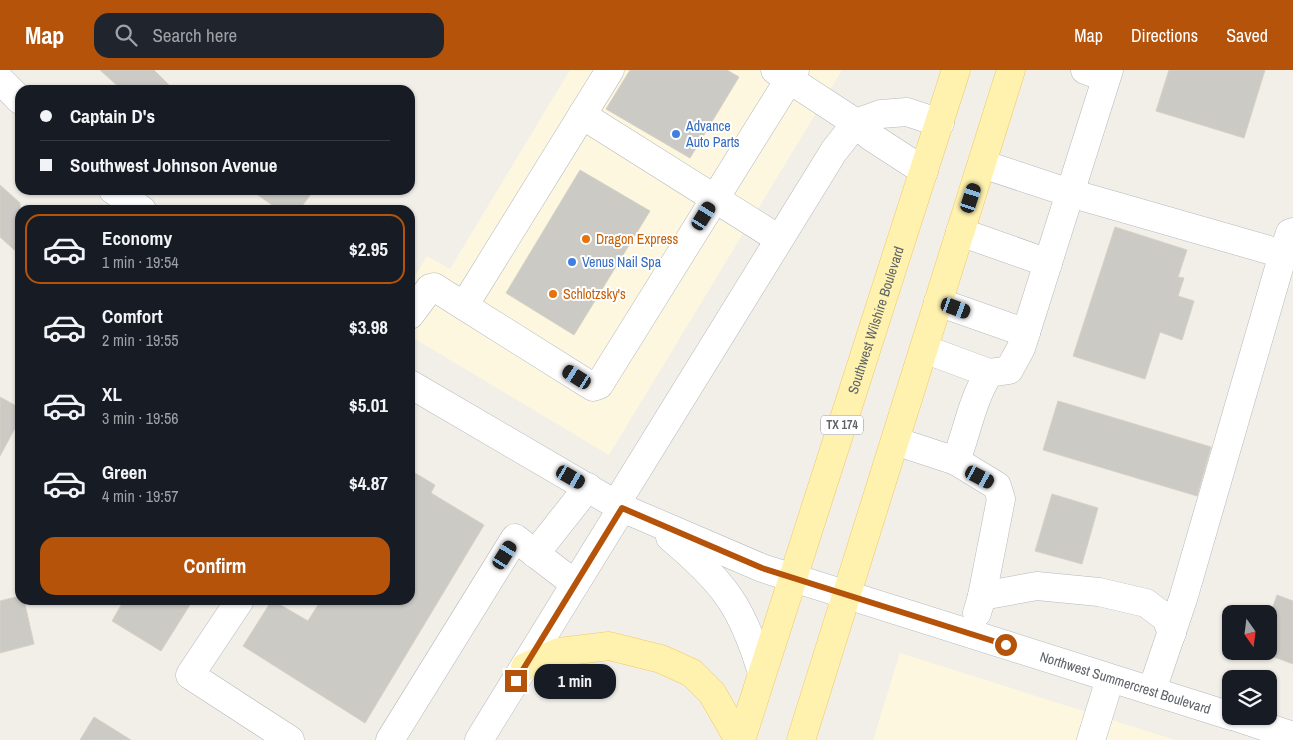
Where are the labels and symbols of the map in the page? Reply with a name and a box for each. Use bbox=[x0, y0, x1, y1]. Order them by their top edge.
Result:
place label: Advance Auto Parts bbox=[685, 117, 740, 151]
marker: Advance Auto Parts bbox=[670, 128, 682, 140]
car bbox=[959, 181, 982, 215]
car bbox=[689, 199, 718, 233]
place label: Dragon Express bbox=[596, 230, 679, 248]
marker: Dragon Express bbox=[580, 233, 592, 245]
street label: Southwest Wilshire Boulevard bbox=[844, 244, 908, 396]
place label: Venus Nail Spa bbox=[582, 253, 662, 271]
marker: Venus Nail Spa bbox=[566, 256, 578, 268]
place label: Schlotzsky's bbox=[563, 285, 626, 303]
marker: Schlotzsky's bbox=[547, 288, 559, 300]
car bbox=[939, 296, 972, 320]
car bbox=[560, 363, 593, 391]
road number: TX 174 bbox=[821, 416, 863, 434]
car bbox=[554, 463, 587, 491]
car bbox=[963, 463, 996, 491]
car bbox=[490, 538, 519, 572]
north arrow bbox=[1222, 605, 1278, 660]
route start bbox=[995, 634, 1017, 656]
street label: Northwest Summercrest Boulevard bbox=[1038, 647, 1213, 718]
callout: 1 min bbox=[534, 664, 616, 698]
route end bbox=[505, 670, 527, 692]

